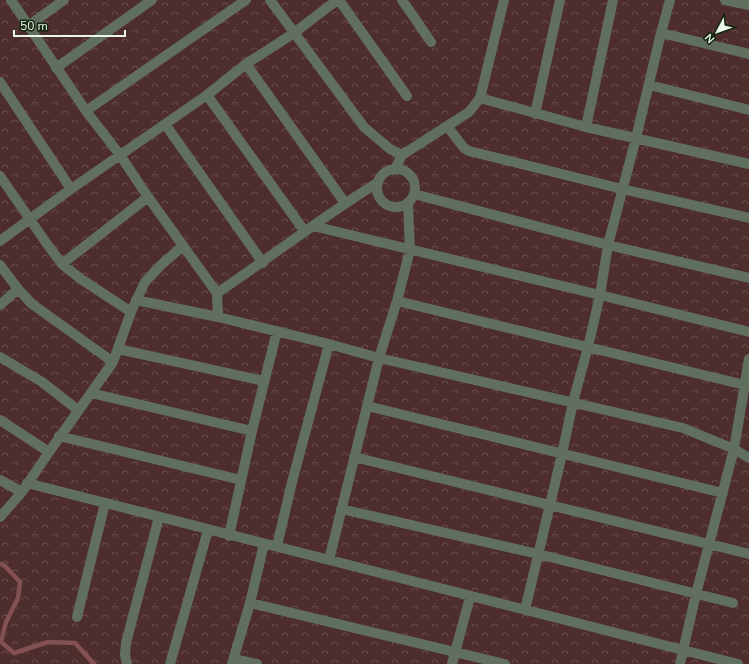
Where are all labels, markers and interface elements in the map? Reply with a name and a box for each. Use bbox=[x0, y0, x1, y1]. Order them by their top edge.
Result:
scale bar bbox=[14, 12, 125, 38]
north arrow bbox=[697, 12, 737, 52]
text: 50 m bbox=[20, 18, 48, 34]
text: N bbox=[701, 30, 718, 46]

